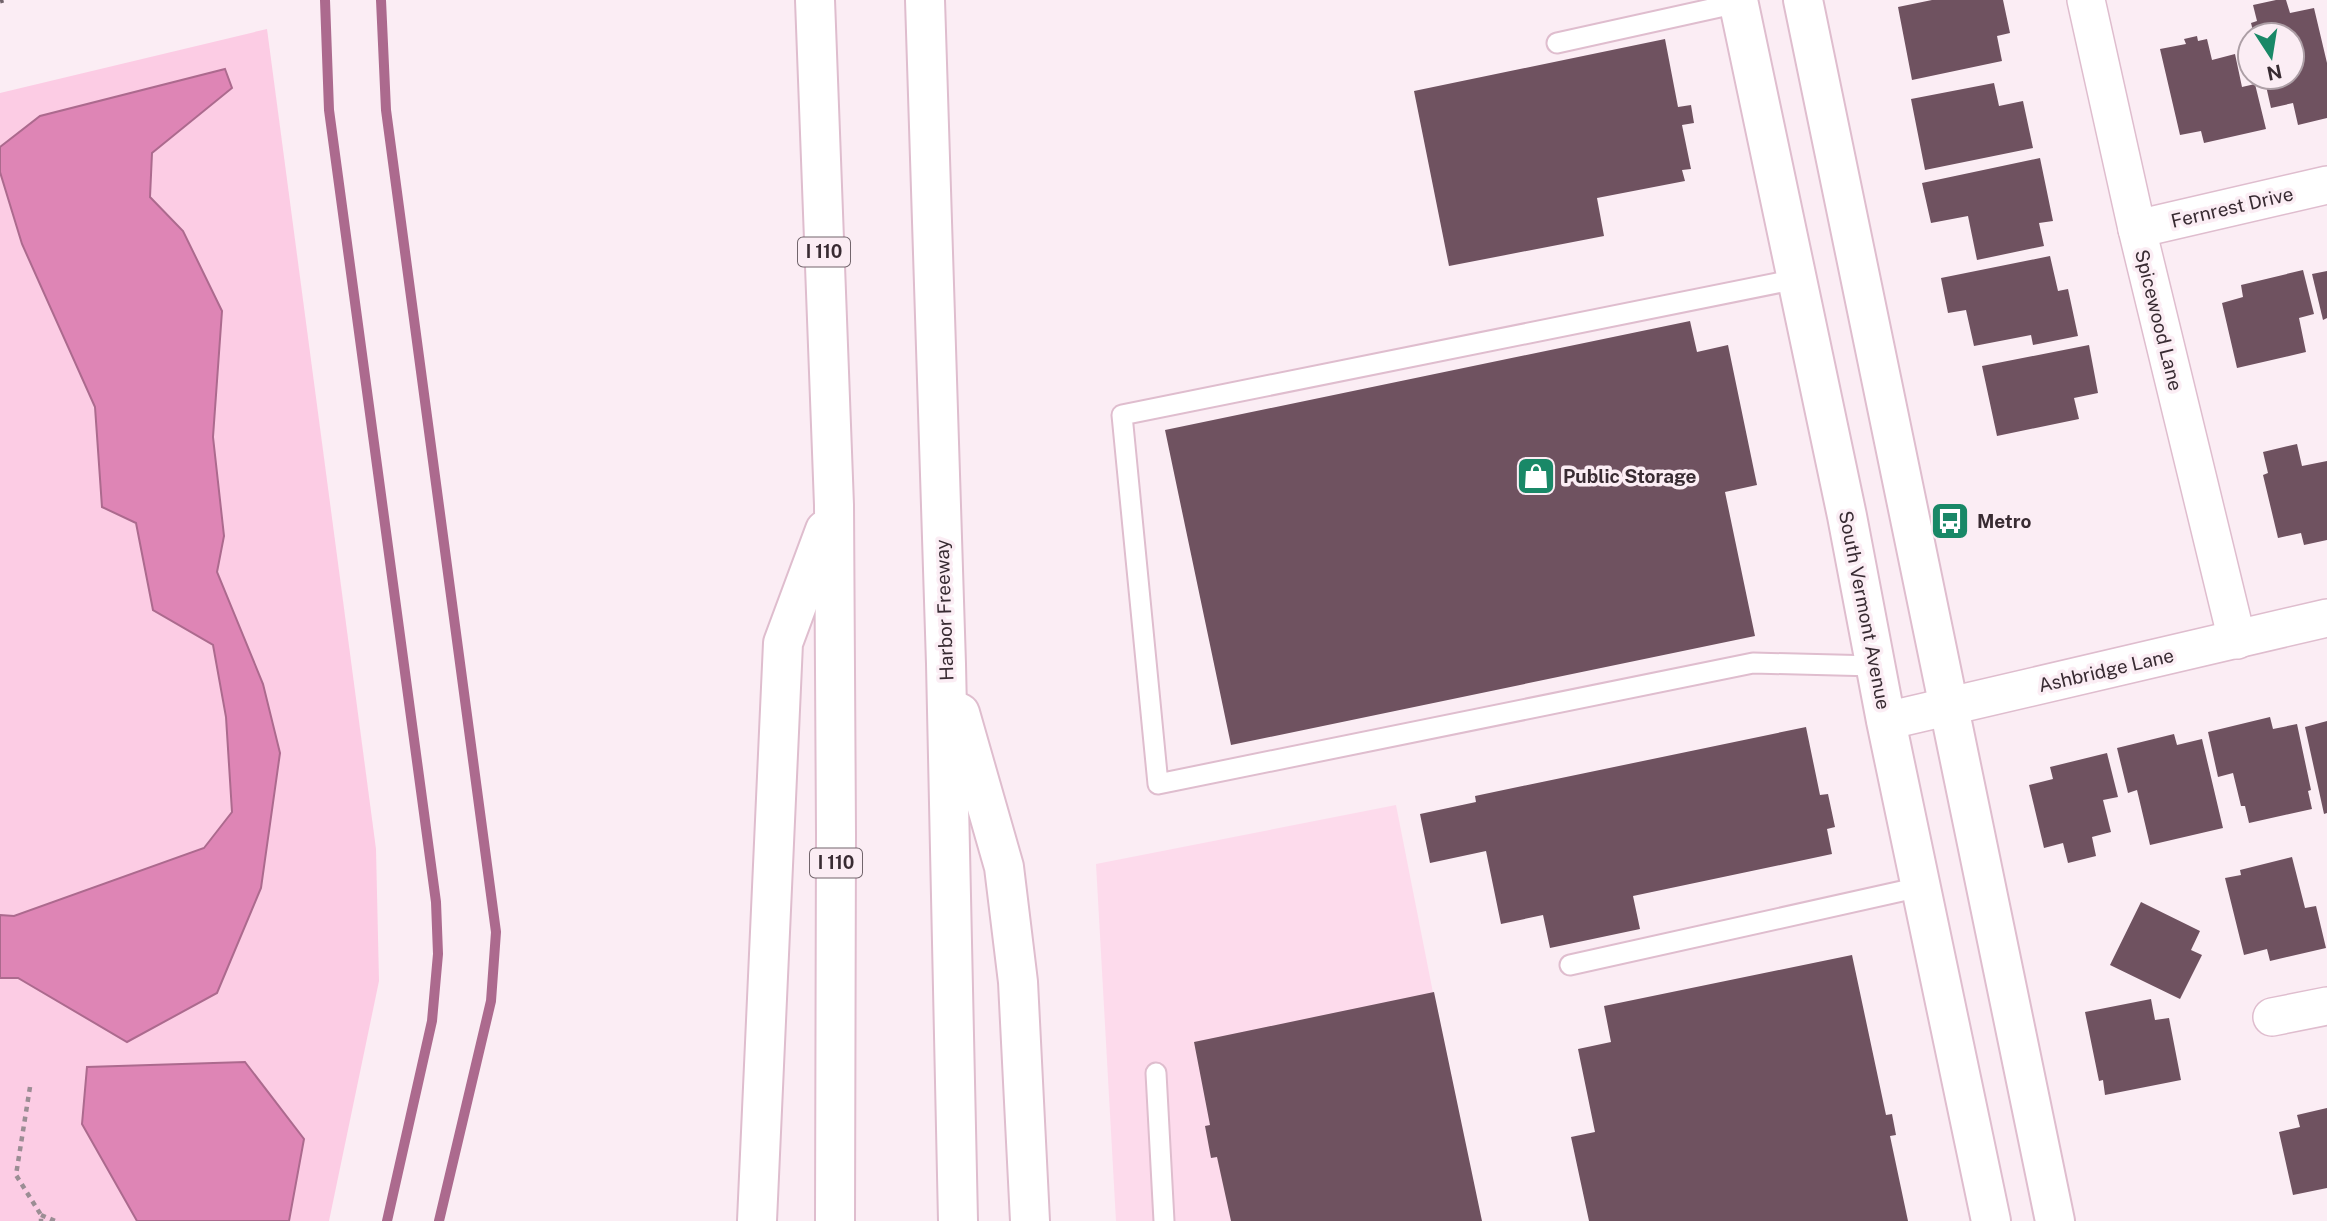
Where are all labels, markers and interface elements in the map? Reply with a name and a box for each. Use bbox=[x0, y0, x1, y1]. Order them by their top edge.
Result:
north arrow bbox=[2236, 21, 2306, 91]
text: N bbox=[2265, 60, 2284, 85]
street label: Fernrest Drive bbox=[2169, 182, 2295, 232]
road number: I 110 bbox=[798, 238, 850, 266]
street label: Spicewood Lane bbox=[2131, 247, 2187, 393]
shop icon: Public Storage bbox=[1515, 455, 1557, 497]
place label: Public Storage bbox=[1563, 465, 1697, 487]
bus stop icon: Metro bbox=[1929, 500, 1971, 542]
street label: South Vermont Avenue bbox=[1835, 509, 1895, 711]
place label: Metro bbox=[1977, 510, 2032, 532]
street label: Harbor Freeway bbox=[931, 539, 957, 681]
street label: Ashbridge Lane bbox=[2036, 644, 2176, 696]
road number: I 110 bbox=[810, 848, 862, 878]

